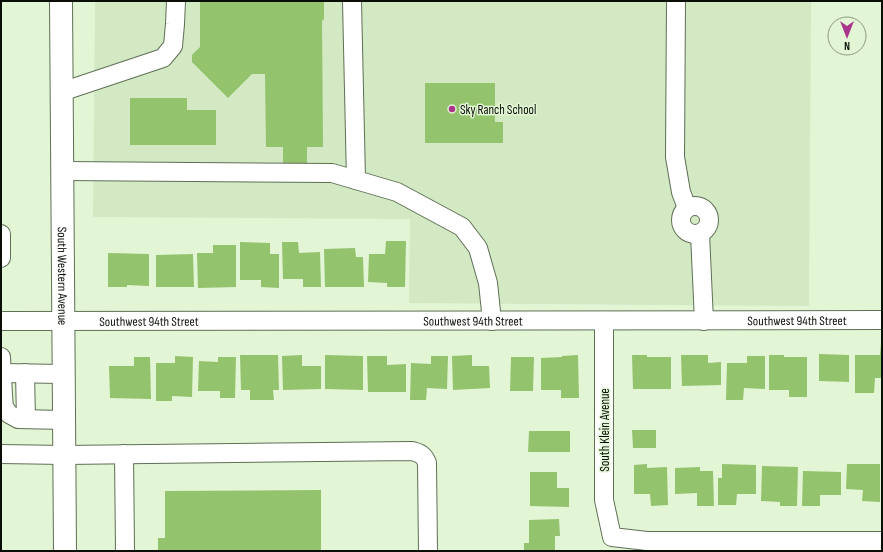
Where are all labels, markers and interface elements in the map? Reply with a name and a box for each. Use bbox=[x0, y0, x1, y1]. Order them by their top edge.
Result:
north arrow bbox=[827, 16, 867, 56]
text: N bbox=[844, 39, 850, 52]
place label: Sky Ranch School bbox=[460, 102, 536, 118]
marker: Sky Ranch School bbox=[447, 104, 457, 114]
street label: South Western Avenue bbox=[54, 227, 70, 325]
street label: Southwest 94th Street bbox=[423, 313, 523, 330]
street label: Southwest 94th Street bbox=[747, 313, 847, 329]
street label: Southwest 94th Street bbox=[99, 314, 199, 330]
street label: South Klein Avenue bbox=[597, 388, 613, 472]

